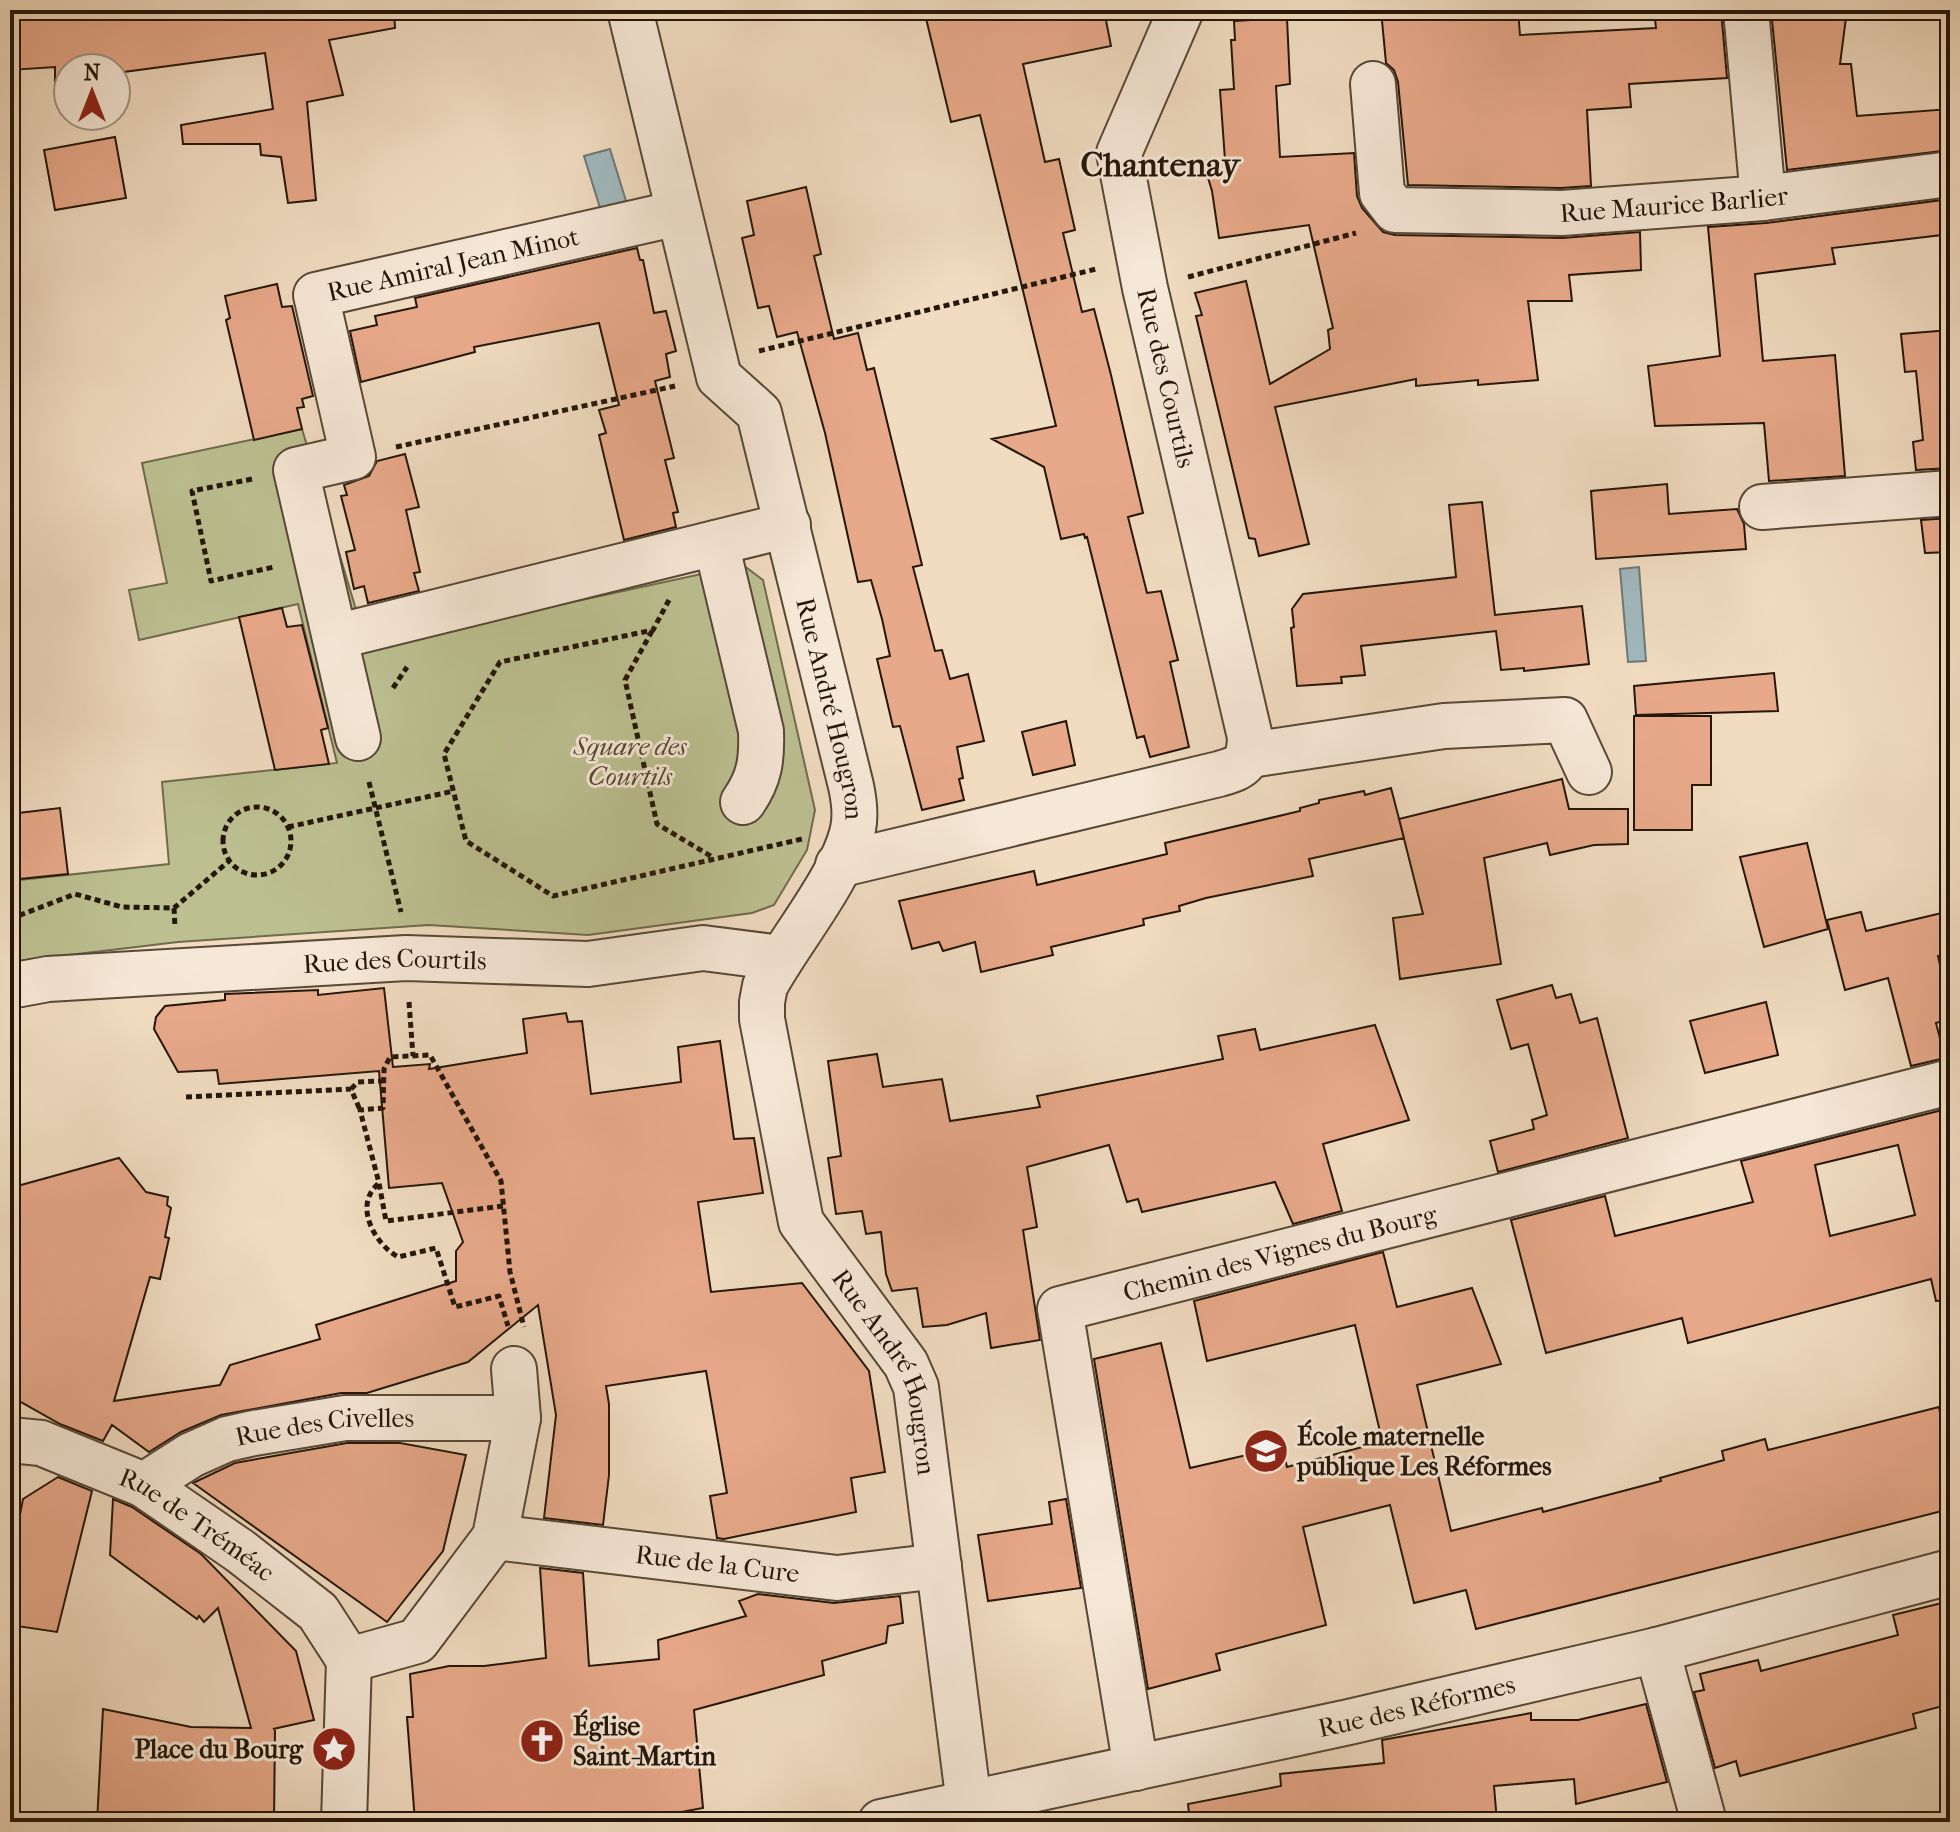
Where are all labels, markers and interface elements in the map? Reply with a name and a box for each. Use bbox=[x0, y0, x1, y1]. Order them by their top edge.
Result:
north arrow bbox=[52, 52, 132, 132]
text: N bbox=[84, 60, 101, 86]
district label: Chantenay bbox=[1080, 145, 1241, 185]
street label: Rue Maurice Barlier bbox=[1559, 179, 1790, 229]
street label: Rue Amiral Jean Minot bbox=[324, 220, 582, 308]
street label: Rue des Courtils bbox=[1130, 285, 1202, 471]
street label: Rue André Hougron bbox=[790, 594, 870, 820]
park label: Square des Courtils bbox=[573, 731, 687, 792]
street label: Rue des Courtils bbox=[302, 942, 487, 980]
street label: Chemin des Vignes du Bourg bbox=[1120, 1198, 1441, 1308]
street label: Rue André Hougron bbox=[826, 1263, 943, 1477]
street label: Rue des Civelles bbox=[232, 1403, 414, 1452]
place label: École maternelle publique Les Réformes bbox=[1296, 1419, 1552, 1482]
school or university icon: École maternelle publique Les Réformes bbox=[1242, 1427, 1290, 1475]
street label: Rue de Tréméac bbox=[115, 1461, 281, 1588]
street label: Rue de la Cure bbox=[634, 1538, 801, 1589]
street label: Rue des Réformes bbox=[1315, 1668, 1518, 1744]
place label: Église Saint-Martin bbox=[573, 1709, 717, 1772]
church icon: Église Saint-Martin bbox=[518, 1717, 566, 1765]
place icon: Place du Bourg bbox=[310, 1725, 358, 1773]
place label: Place du Bourg bbox=[134, 1734, 304, 1765]

